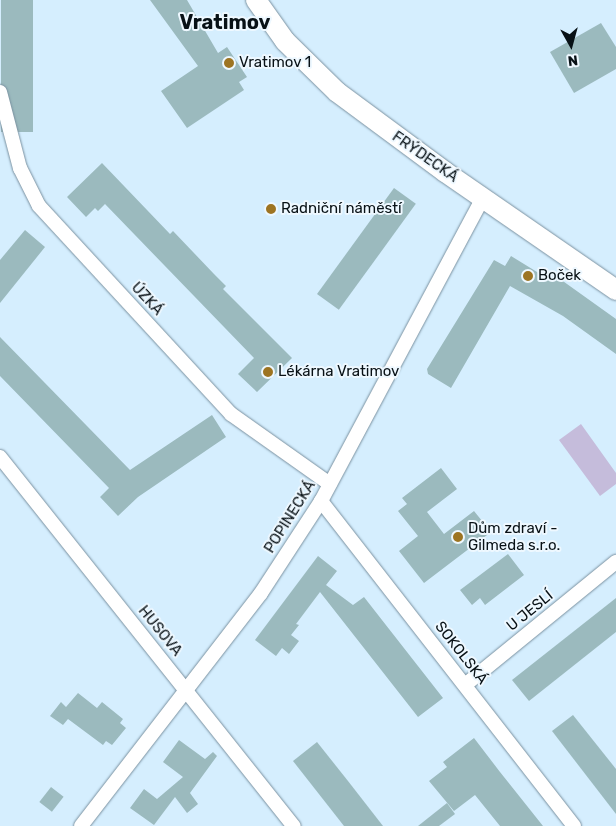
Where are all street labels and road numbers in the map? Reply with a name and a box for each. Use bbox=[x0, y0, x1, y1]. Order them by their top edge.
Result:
street label: FRÝDECKÁ bbox=[389, 128, 461, 186]
street label: ÚZKÁ bbox=[127, 279, 167, 319]
street label: POPINECKÁ bbox=[261, 477, 319, 557]
street label: U JESLÍ bbox=[503, 587, 557, 635]
street label: HUSOVA bbox=[134, 602, 186, 660]
street label: SOKOLSKÁ bbox=[431, 618, 491, 688]

